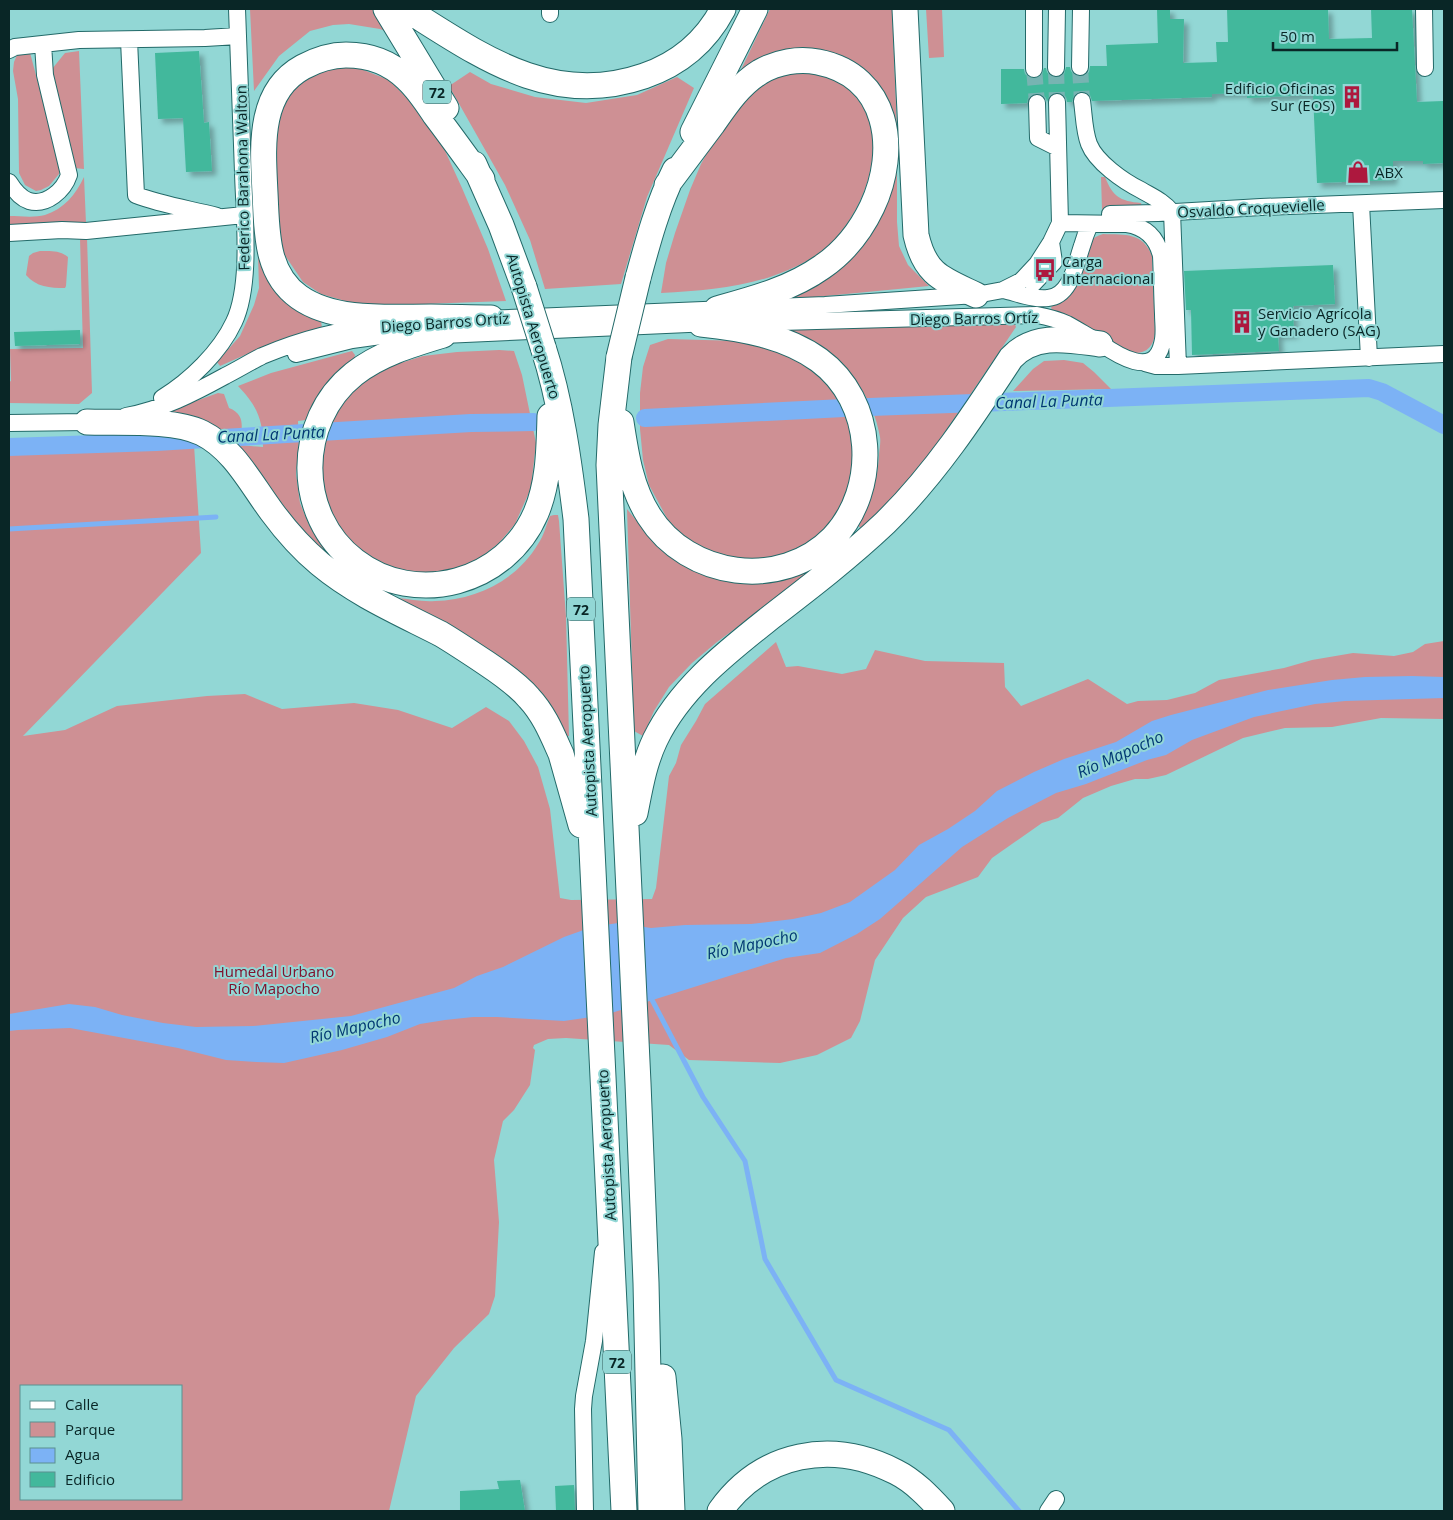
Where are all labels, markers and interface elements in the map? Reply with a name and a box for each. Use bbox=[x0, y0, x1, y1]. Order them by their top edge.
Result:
scale bar bbox=[1273, 20, 1397, 52]
text: 50 m bbox=[1280, 26, 1315, 46]
place label: Edificio Oficinas Sur (EOS) bbox=[1225, 78, 1335, 115]
road number: 72 bbox=[423, 80, 451, 104]
building icon: Edificio Oficinas Sur (EOS) bbox=[1339, 84, 1365, 110]
street label: Federico Barahona Walton bbox=[230, 85, 254, 271]
shop icon: ABX bbox=[1345, 159, 1371, 185]
place label: ABX bbox=[1375, 162, 1403, 182]
street label: Osvaldo Croquevielle bbox=[1177, 194, 1325, 222]
street label: Autopista Aeropuerto bbox=[502, 251, 566, 401]
place label: Carga Internacional bbox=[1062, 251, 1154, 288]
bus stop icon: Carga Internacional bbox=[1032, 257, 1058, 283]
place label: Servicio Agrícola y Ganadero (SAG) bbox=[1258, 303, 1380, 340]
street label: Diego Barros Ortíz bbox=[910, 307, 1038, 329]
street label: Diego Barros Ortíz bbox=[380, 308, 510, 336]
building icon: Servicio Agrícola y Ganadero (SAG) bbox=[1229, 309, 1255, 335]
water label: Canal La Punta bbox=[995, 388, 1103, 414]
water label: Canal La Punta bbox=[217, 420, 325, 448]
road number: 72 bbox=[567, 598, 595, 620]
street label: Autopista Aeropuerto bbox=[573, 665, 601, 817]
water label: Río Mapocho bbox=[1073, 725, 1167, 783]
water label: Río Mapocho bbox=[704, 924, 800, 964]
park label: Humedal Urbano Río Mapocho bbox=[214, 961, 334, 998]
water label: Río Mapocho bbox=[307, 1006, 403, 1048]
street label: Autopista Aeropuerto bbox=[592, 1069, 620, 1221]
road number: 72 bbox=[603, 1350, 631, 1374]
legend bbox=[20, 1385, 182, 1500]
text: Calle bbox=[65, 1394, 99, 1414]
text: Parque bbox=[65, 1419, 115, 1439]
text: Agua bbox=[65, 1444, 100, 1464]
text: Edificio bbox=[65, 1469, 115, 1489]

